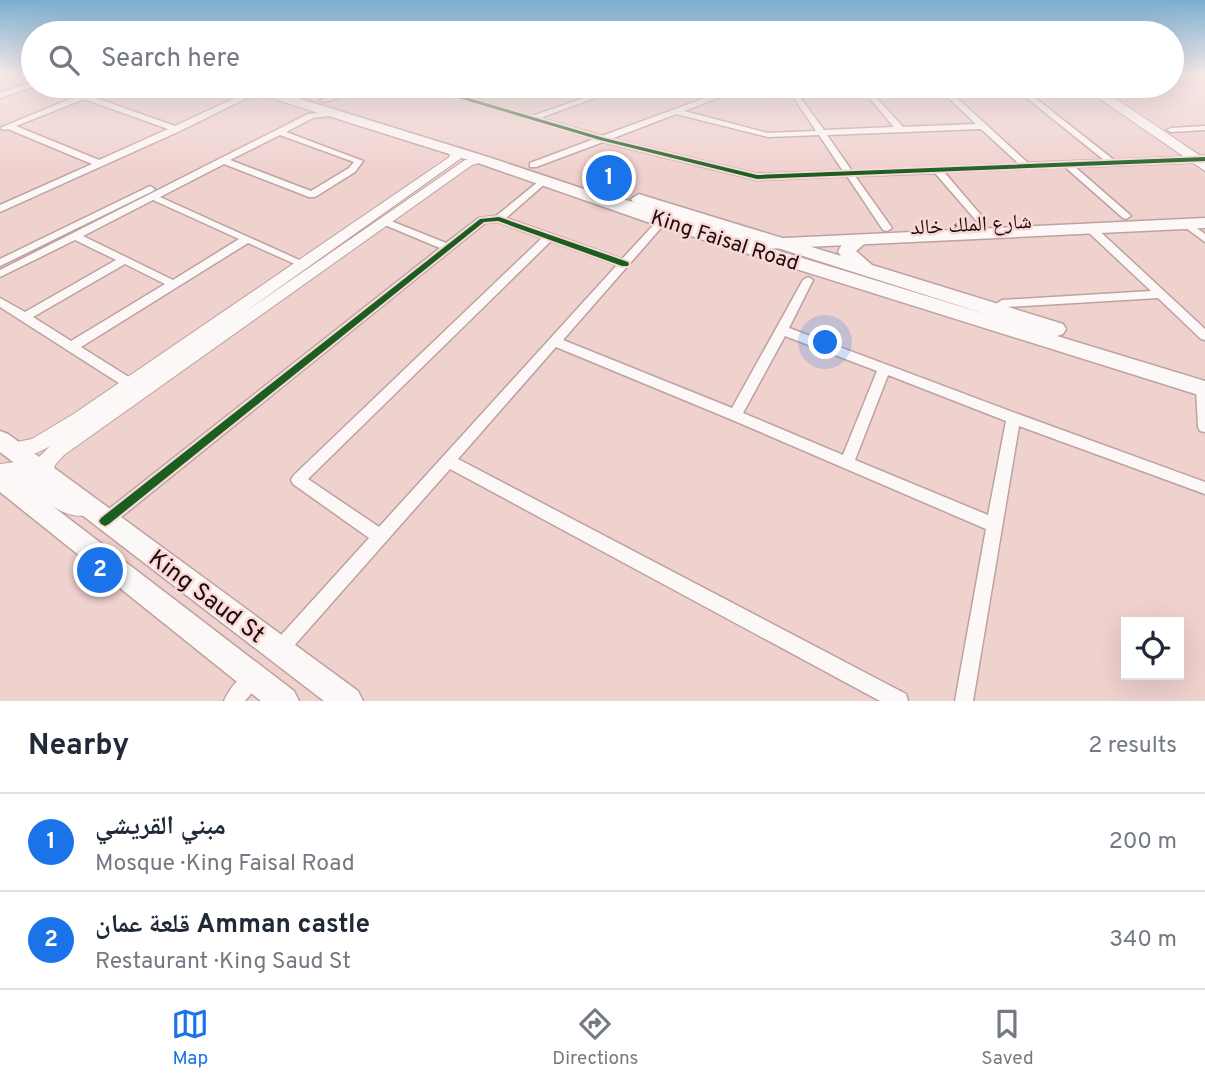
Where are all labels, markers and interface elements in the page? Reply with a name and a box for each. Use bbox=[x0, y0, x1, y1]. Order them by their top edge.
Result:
search box bbox=[21, 21, 1184, 98]
icon: search bbox=[45, 41, 83, 79]
text: Search here bbox=[101, 43, 240, 76]
pin: 1 bbox=[586, 152, 632, 204]
street label: King Faisal Road bbox=[647, 205, 802, 278]
street label: شارع الملك خالد bbox=[910, 209, 1032, 242]
your location bbox=[808, 325, 842, 359]
pin: 2 bbox=[77, 544, 123, 596]
street label: King Saud St bbox=[142, 544, 270, 651]
map controls bbox=[1121, 617, 1184, 680]
button: locate bbox=[1121, 617, 1184, 680]
text: Nearby bbox=[28, 728, 129, 765]
text: 2 results bbox=[1088, 732, 1177, 761]
text: مبني القريشي bbox=[95, 811, 226, 844]
text: 1 bbox=[46, 828, 56, 857]
text: 200 m bbox=[1109, 828, 1177, 857]
text: Mosque · King Faisal Road bbox=[95, 850, 355, 879]
text: قلعة عمان Amman castle bbox=[95, 909, 370, 942]
text: 2 bbox=[44, 926, 58, 955]
text: 340 m bbox=[1109, 926, 1177, 955]
text: Restaurant · King Saud St bbox=[95, 948, 351, 977]
tab: Map bbox=[171, 1005, 209, 1071]
tab: Directions bbox=[552, 1005, 639, 1071]
tab: Saved bbox=[981, 1005, 1034, 1071]

